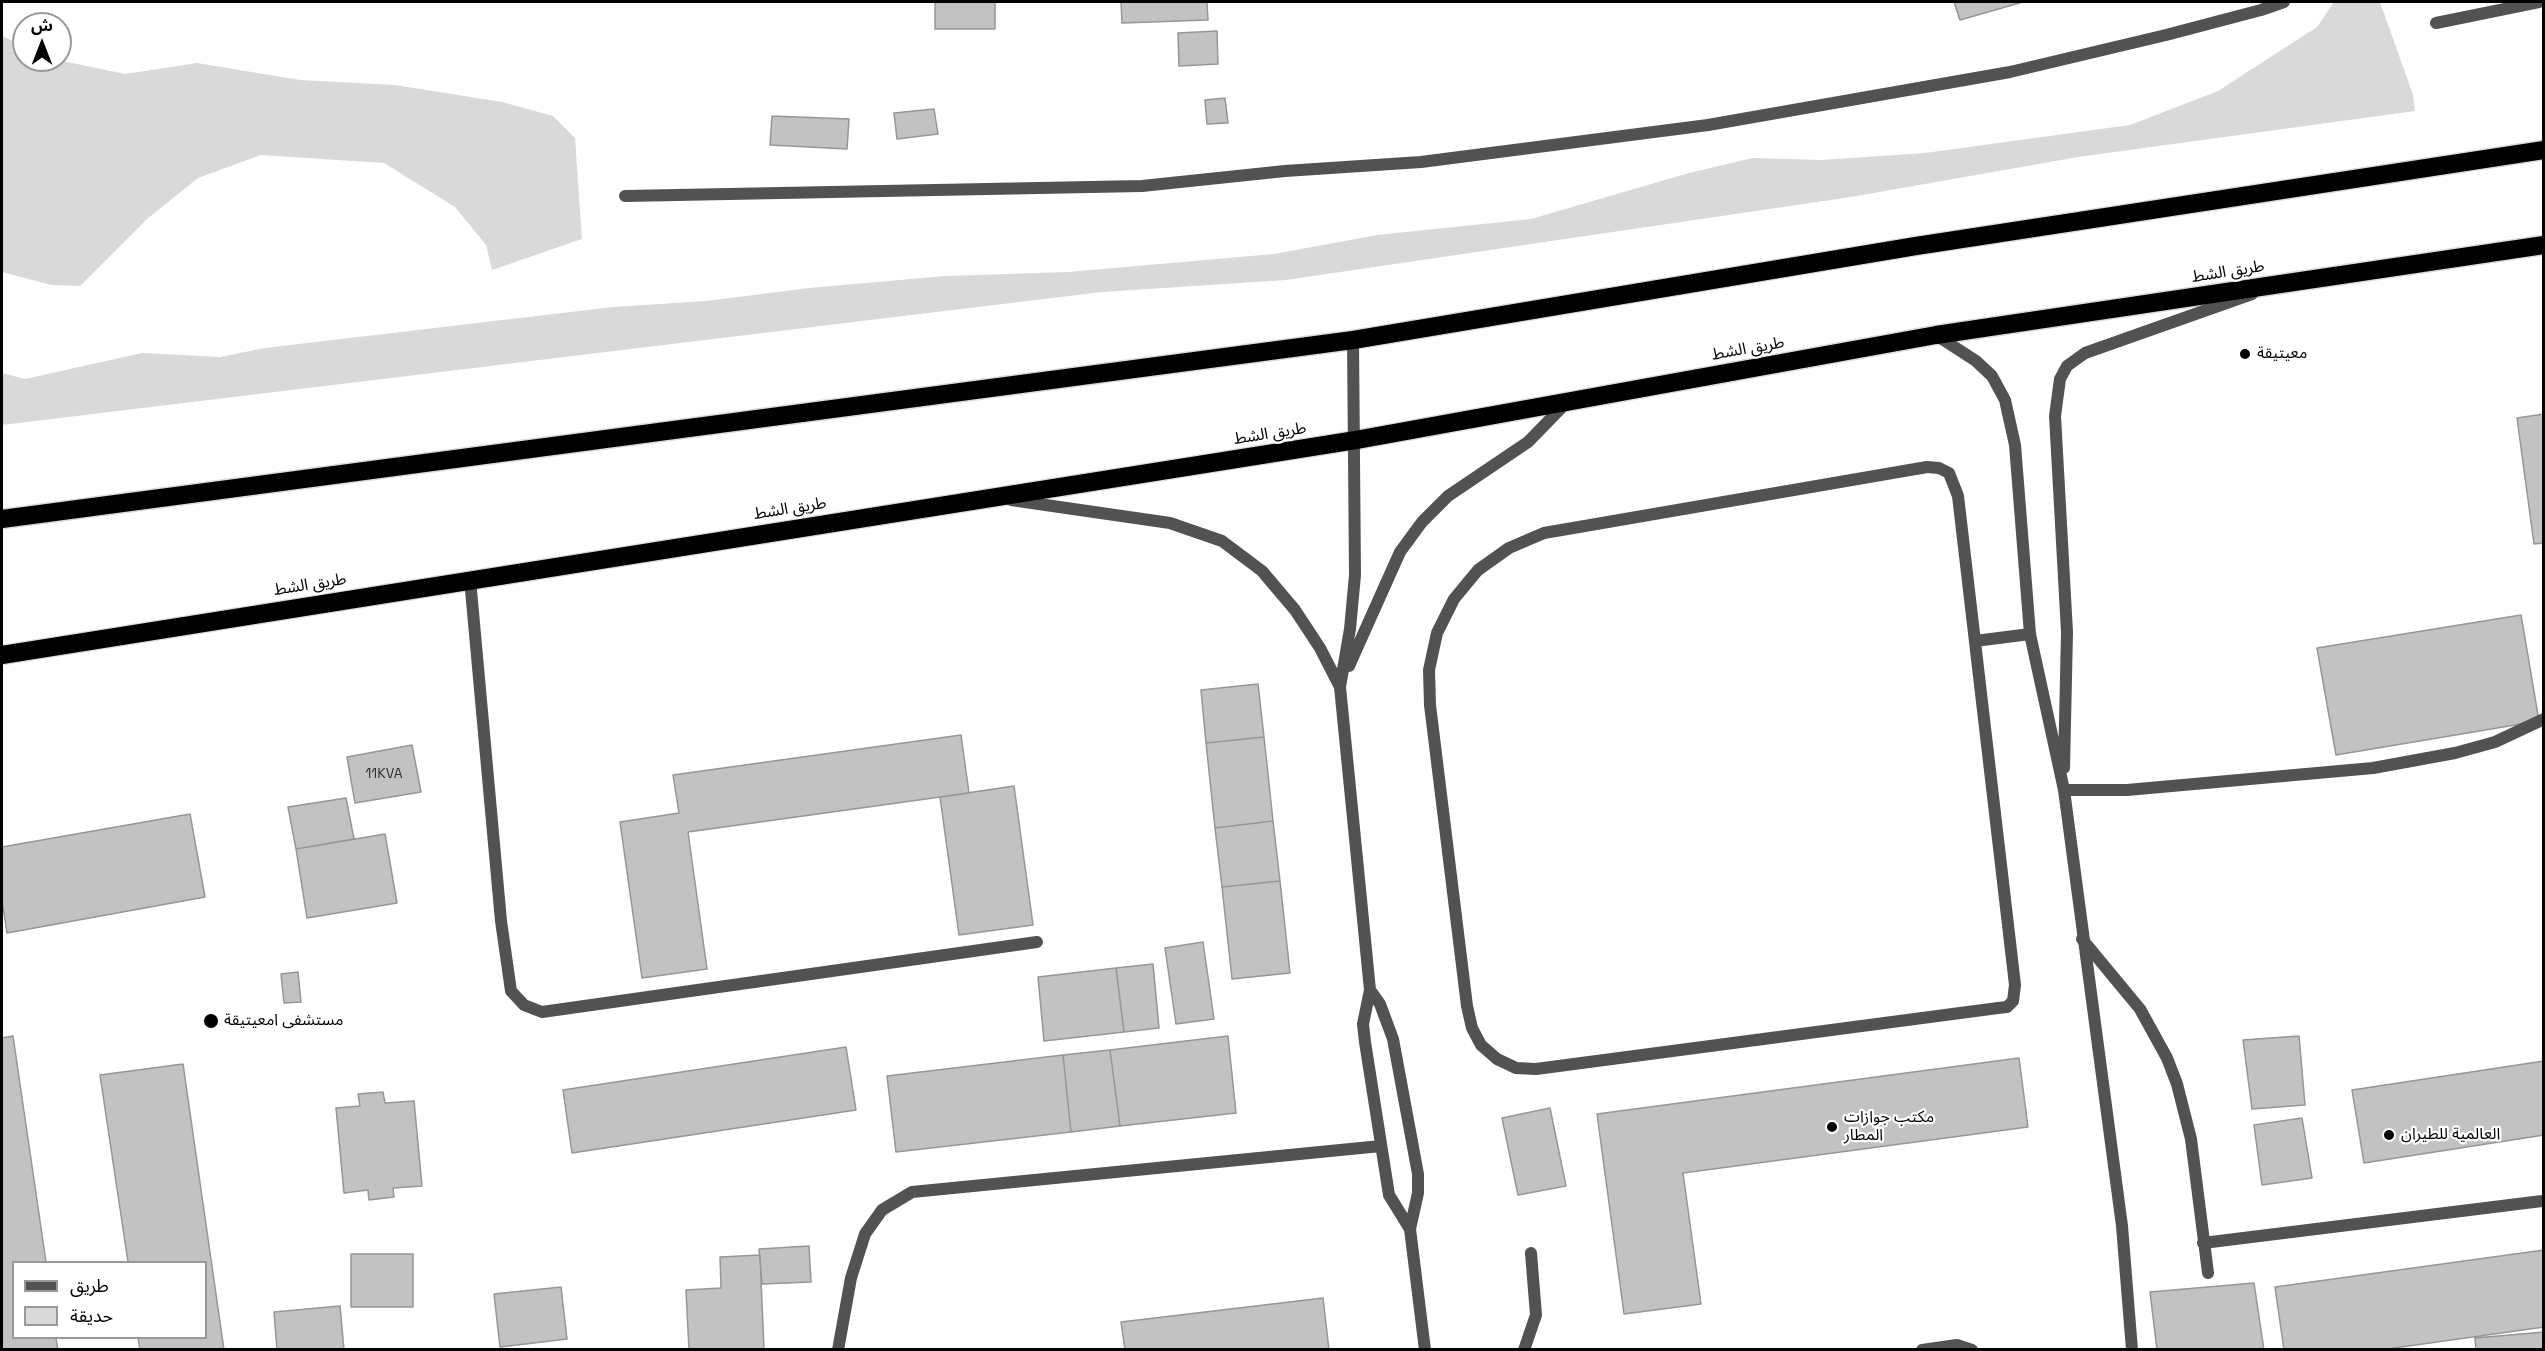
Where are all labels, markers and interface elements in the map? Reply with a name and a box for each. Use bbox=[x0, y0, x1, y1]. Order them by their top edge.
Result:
north arrow bbox=[12, 12, 72, 72]
text: ش bbox=[31, 15, 53, 36]
street label: طريق الشط bbox=[2190, 257, 2266, 287]
street label: طريق الشط bbox=[1710, 333, 1786, 365]
place label: معيتيقة bbox=[2257, 344, 2307, 364]
marker: معيتيقة bbox=[2238, 347, 2252, 361]
street label: طريق الشط bbox=[1232, 419, 1308, 449]
street label: طريق الشط bbox=[752, 494, 828, 524]
street label: طريق الشط bbox=[272, 570, 348, 600]
house number: 11KVA bbox=[366, 766, 402, 782]
place label: مستشفى امعيتيقة bbox=[224, 1011, 344, 1031]
marker: مستشفى امعيتيقة bbox=[202, 1012, 220, 1030]
place label: مكتب جوازات المطار bbox=[1844, 1108, 1934, 1146]
marker: مكتب جوازات المطار bbox=[1825, 1120, 1839, 1134]
place label: العالمية للطيران bbox=[2401, 1125, 2500, 1145]
marker: العالمية للطيران bbox=[2382, 1128, 2396, 1142]
legend bbox=[12, 1261, 207, 1339]
text: طريق bbox=[70, 1274, 109, 1297]
text: حديقة bbox=[70, 1304, 113, 1327]

